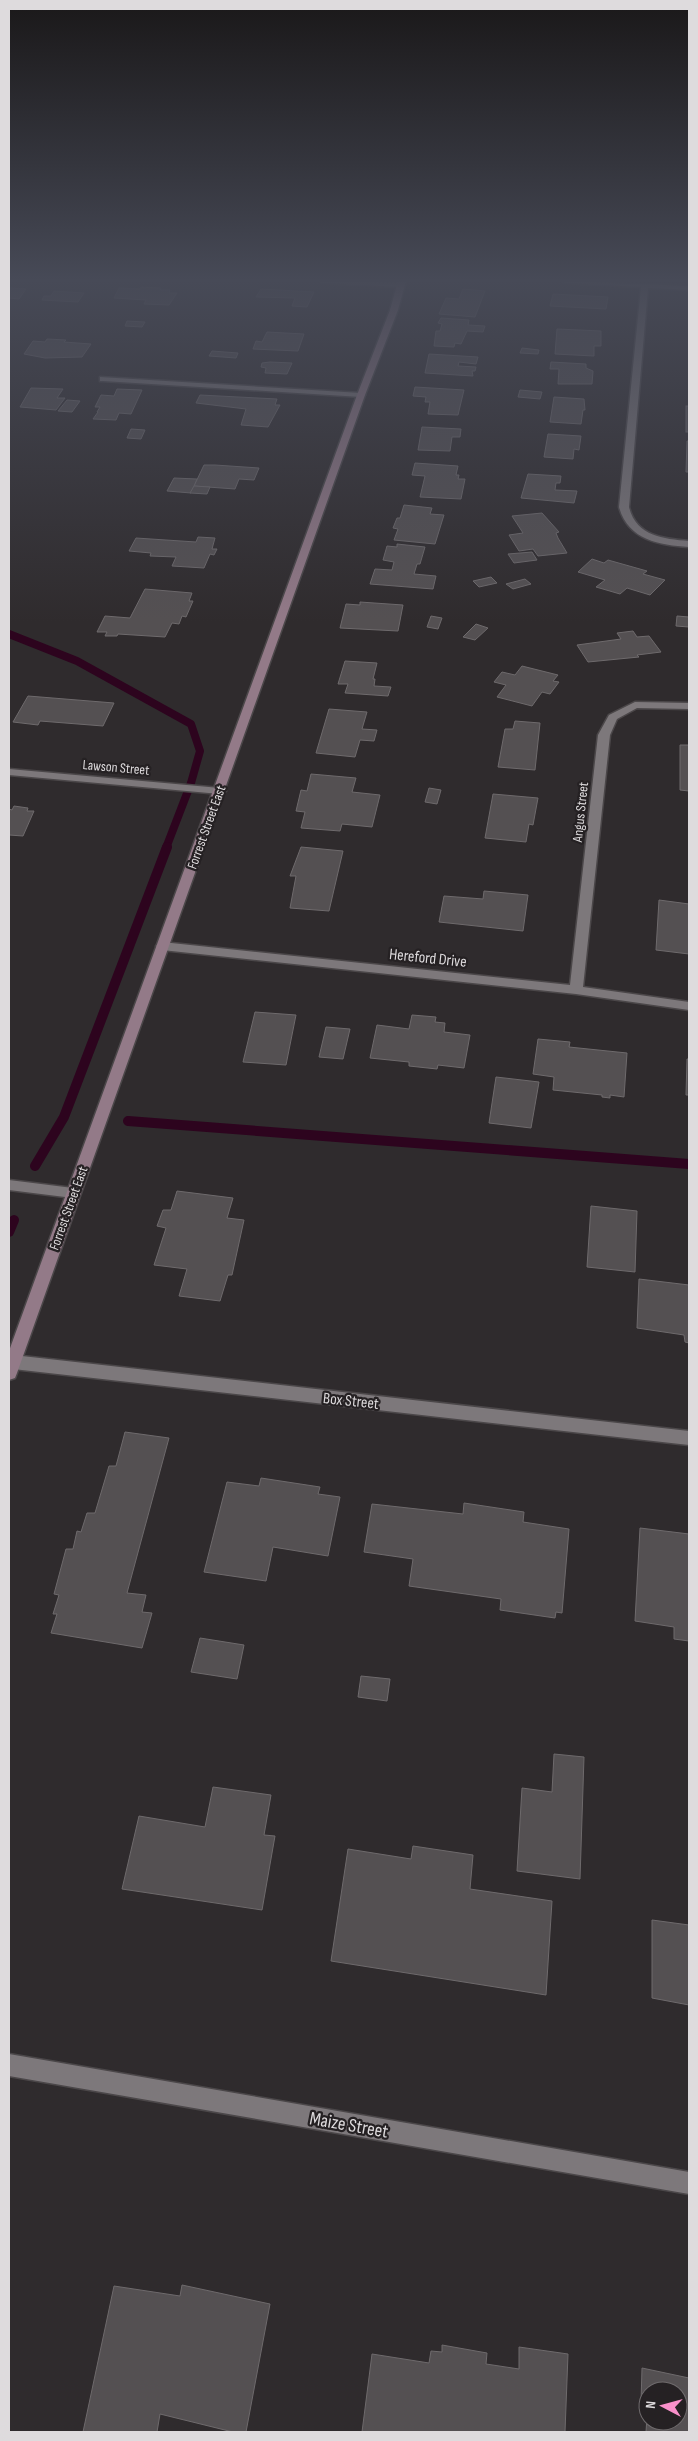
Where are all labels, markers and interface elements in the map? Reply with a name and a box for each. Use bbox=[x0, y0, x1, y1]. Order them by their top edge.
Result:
street label: Lawson Street bbox=[82, 756, 150, 779]
street label: Angus Street bbox=[569, 781, 592, 844]
street label: Forrest Street East bbox=[183, 783, 229, 871]
street label: Hereford Drive bbox=[388, 945, 467, 972]
street label: Forrest Street East bbox=[45, 1164, 91, 1252]
street label: Box Street bbox=[322, 1389, 380, 1414]
street label: Maize Street bbox=[308, 2107, 390, 2144]
north arrow bbox=[638, 2381, 688, 2431]
text: N bbox=[642, 2400, 659, 2409]

